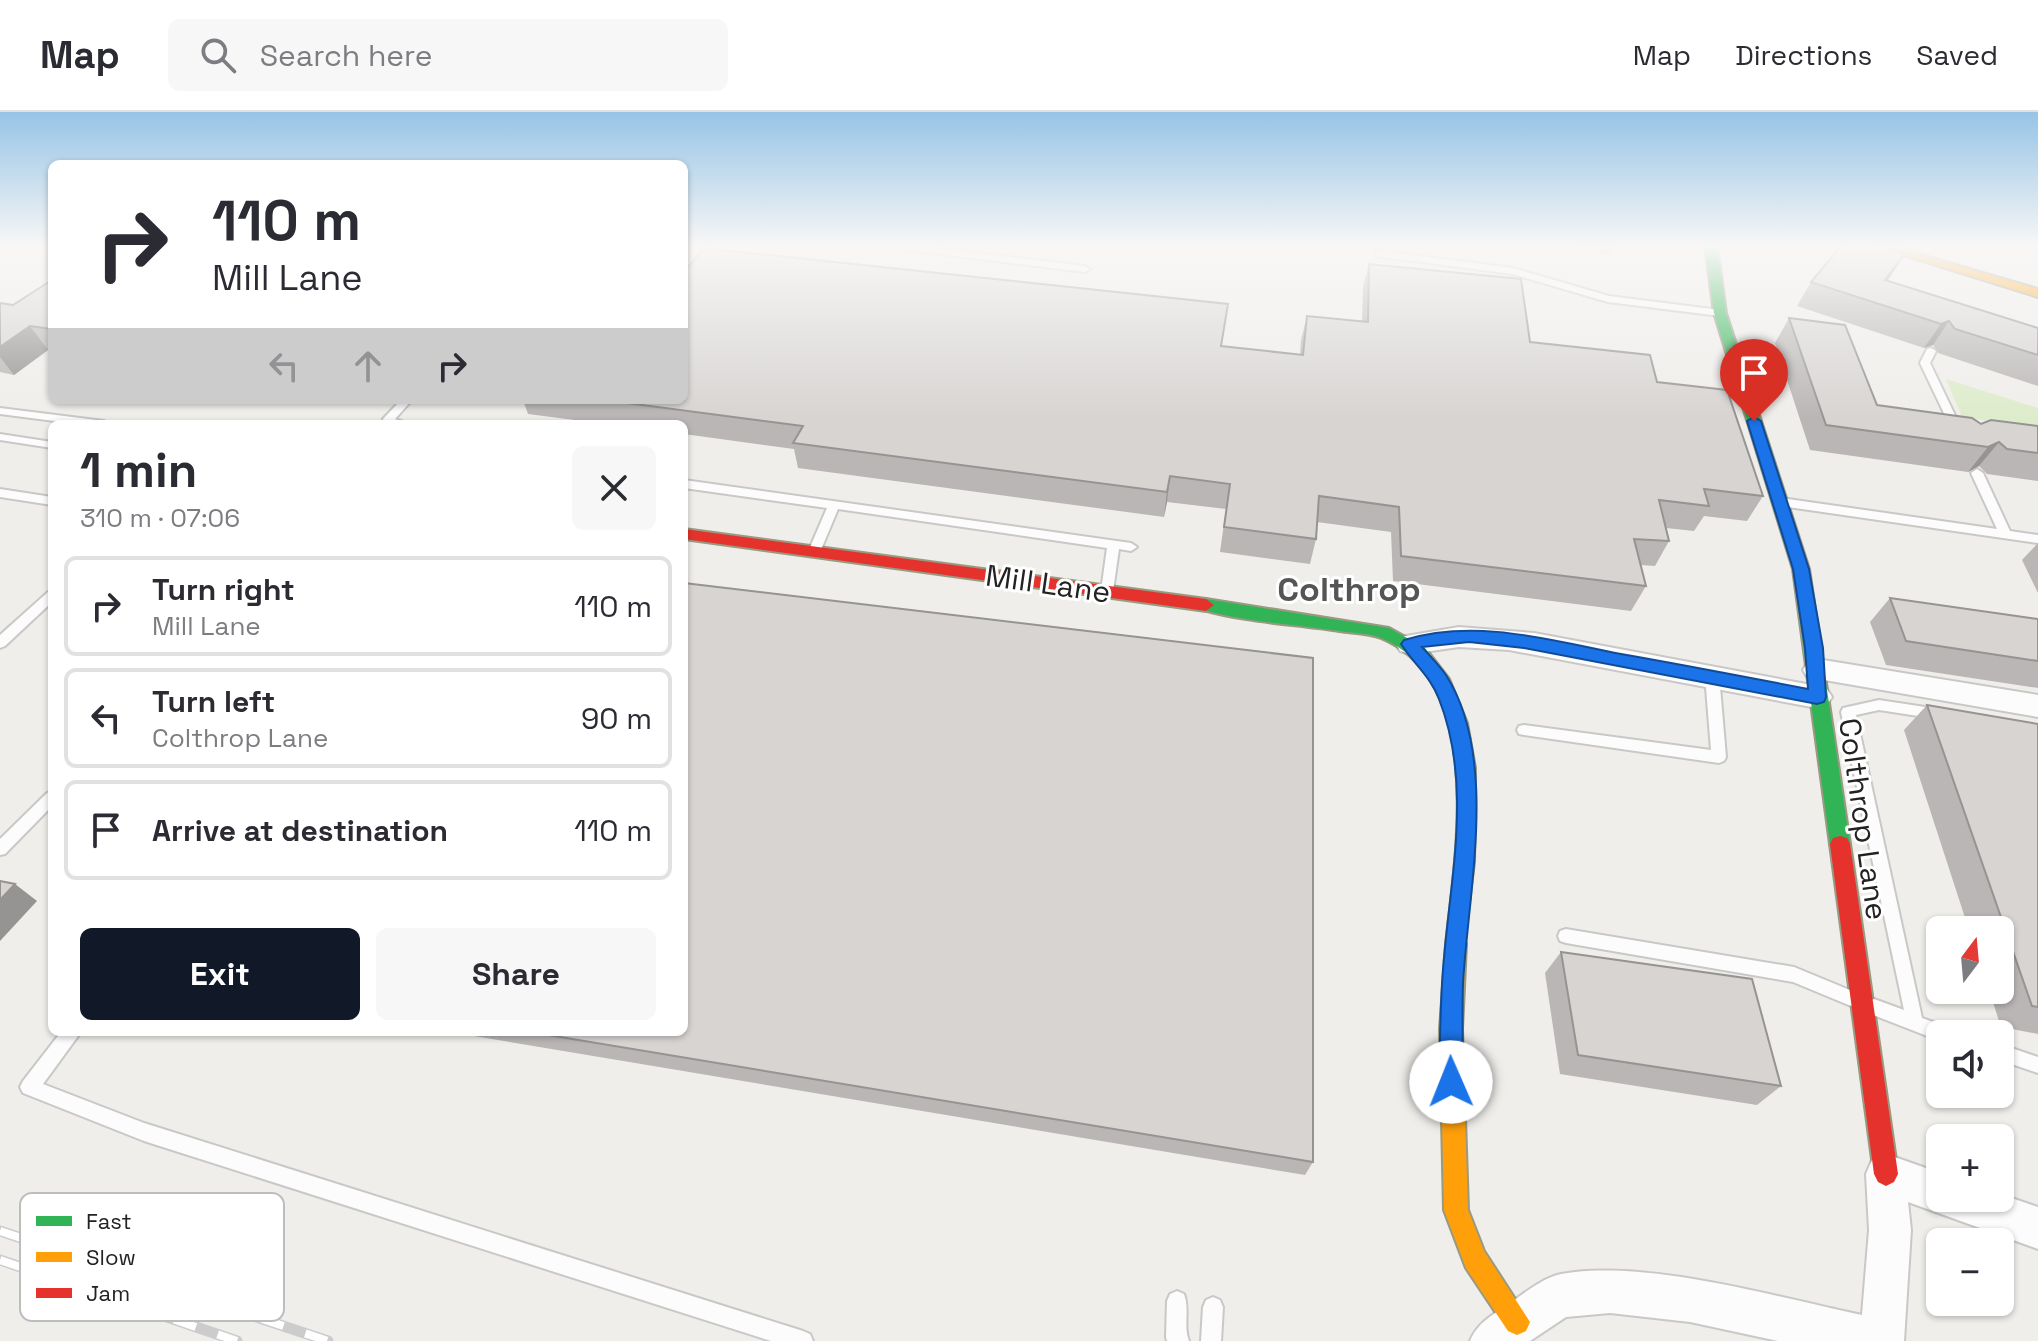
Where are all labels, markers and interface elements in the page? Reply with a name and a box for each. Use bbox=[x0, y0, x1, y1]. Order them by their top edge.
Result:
search box bbox=[168, 19, 728, 91]
text: Map bbox=[40, 31, 120, 79]
icon: search bbox=[196, 33, 240, 77]
text: Search here bbox=[260, 36, 433, 75]
text: Map bbox=[1633, 37, 1691, 73]
text: Directions bbox=[1735, 37, 1872, 73]
text: Saved bbox=[1916, 37, 1998, 73]
text: 110 m bbox=[212, 185, 361, 256]
icon: right bbox=[80, 192, 184, 296]
text: Mill Lane bbox=[212, 255, 363, 301]
pin bbox=[1720, 339, 1788, 421]
icon: left bbox=[262, 344, 306, 388]
icon: ahead bbox=[346, 344, 390, 388]
icon: right bbox=[430, 344, 474, 388]
icon: arrive bbox=[1732, 351, 1776, 395]
text: 1 min bbox=[80, 440, 197, 501]
button: close bbox=[572, 446, 656, 530]
text: 310 m · 07:06 bbox=[80, 501, 240, 535]
street label: Mill Lane bbox=[983, 555, 1113, 612]
district label: Colthrop bbox=[1277, 568, 1421, 611]
text: Turn right bbox=[152, 570, 295, 609]
icon: right bbox=[84, 584, 128, 628]
text: 110 m bbox=[574, 587, 652, 626]
text: Mill Lane bbox=[152, 609, 261, 643]
text: Turn left bbox=[152, 682, 275, 721]
icon: left bbox=[84, 696, 128, 740]
text: 90 m bbox=[581, 699, 652, 738]
street label: Colthrop Lane bbox=[1830, 715, 1897, 922]
text: Colthrop Lane bbox=[152, 721, 328, 755]
icon: arrive bbox=[84, 808, 128, 852]
text: Arrive at destination bbox=[152, 811, 448, 850]
text: 110 m bbox=[574, 811, 652, 850]
north arrow bbox=[1926, 916, 2014, 1004]
map controls bbox=[1926, 916, 2014, 1316]
button: Exit bbox=[80, 928, 360, 1020]
button: Share bbox=[376, 928, 656, 1020]
button: sound bbox=[1926, 1020, 2014, 1108]
position arrow bbox=[1409, 1040, 1493, 1124]
button: + bbox=[1926, 1124, 2014, 1212]
legend bbox=[20, 1193, 284, 1321]
text: Fast bbox=[86, 1207, 132, 1235]
button: − bbox=[1926, 1228, 2014, 1316]
text: Slow bbox=[86, 1243, 136, 1271]
text: Jam bbox=[86, 1279, 130, 1307]

